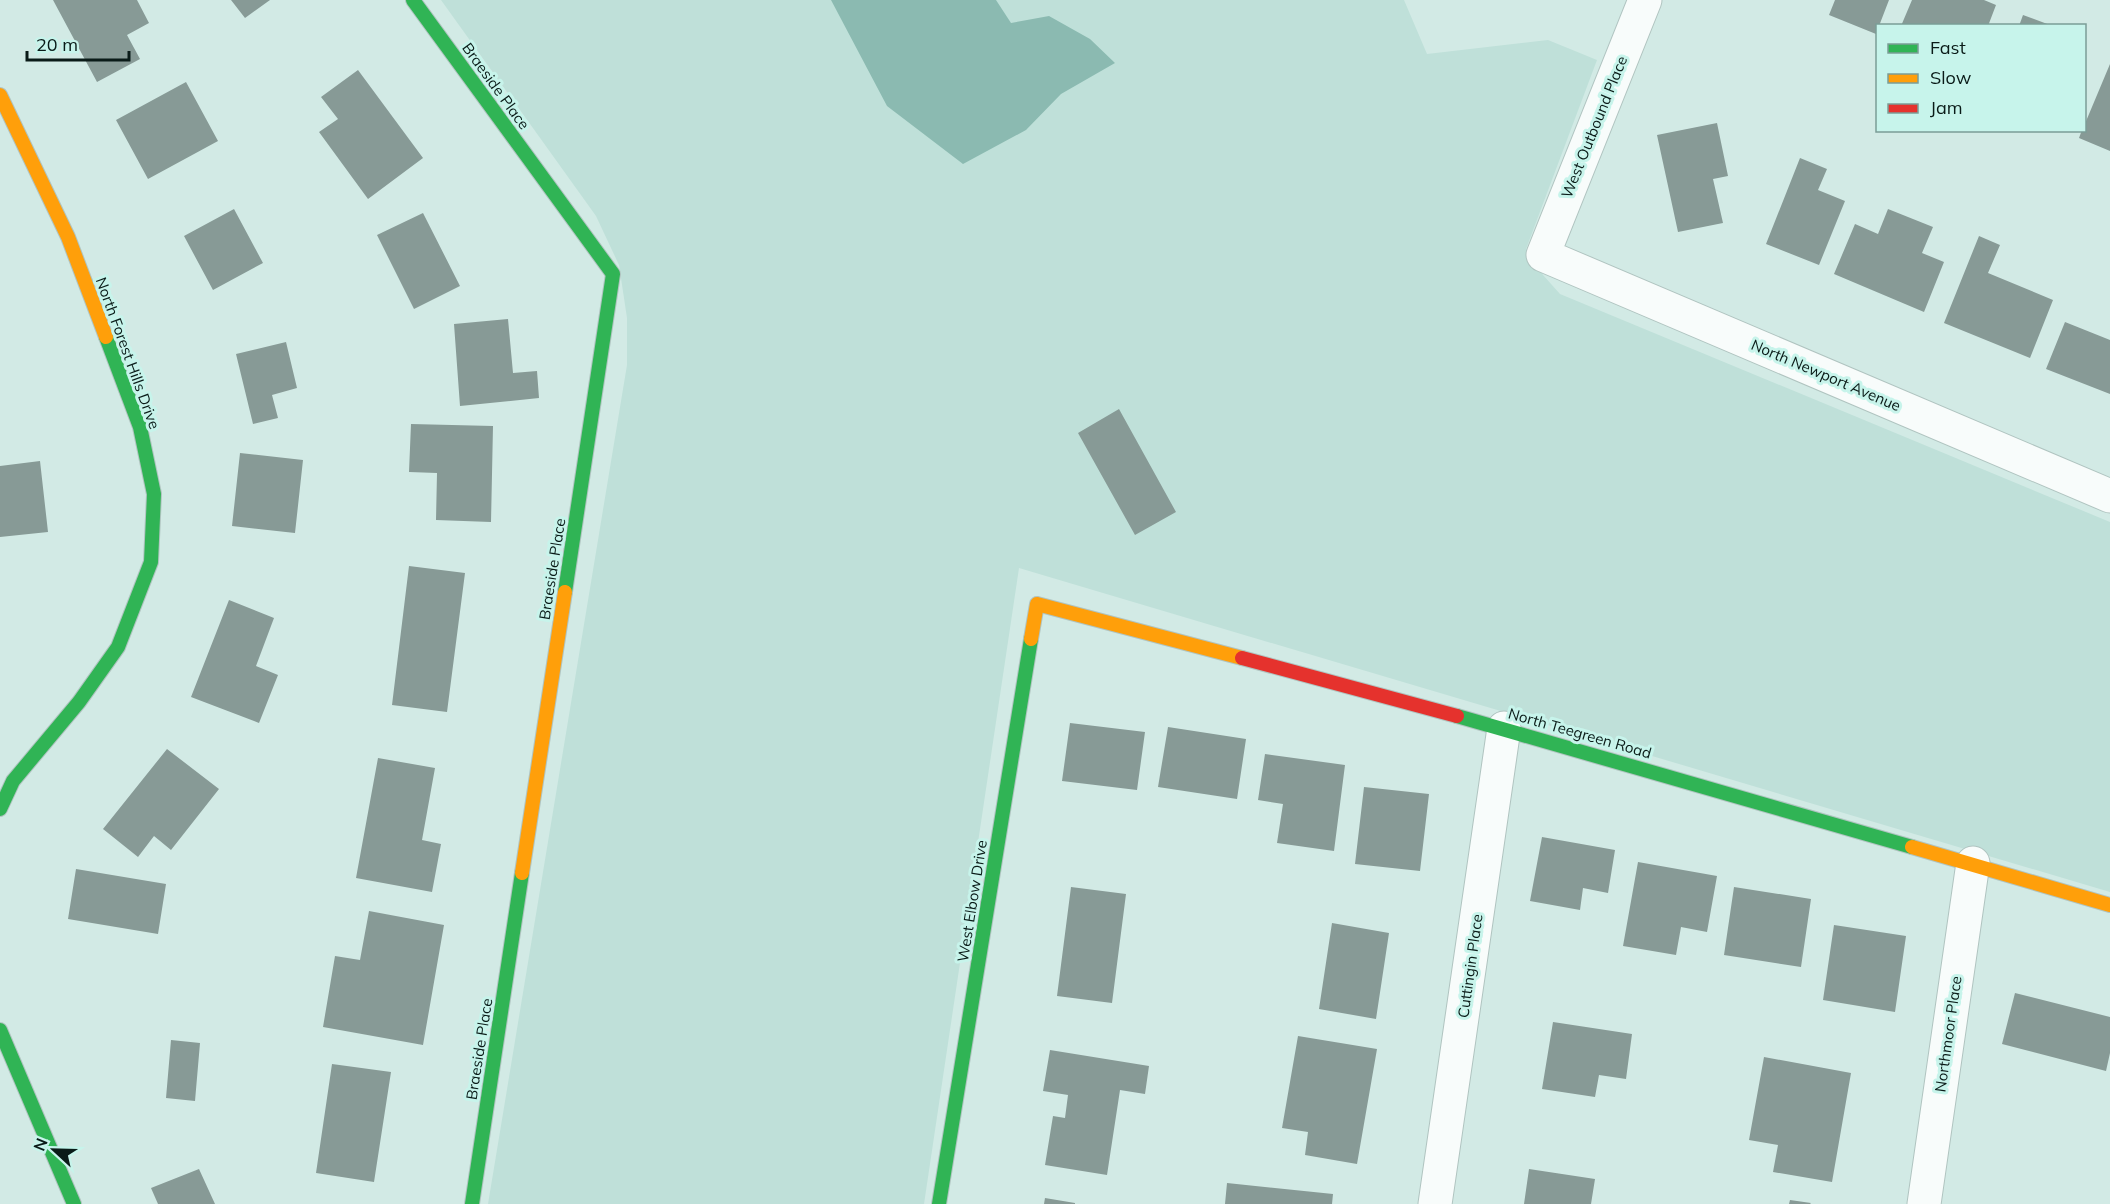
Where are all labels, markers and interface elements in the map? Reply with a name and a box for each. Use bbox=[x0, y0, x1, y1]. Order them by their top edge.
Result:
scale bar bbox=[27, 24, 129, 62]
legend bbox=[1876, 24, 2086, 132]
text: 20 m bbox=[36, 33, 78, 56]
text: Fast bbox=[1930, 36, 1966, 59]
street label: Braeside Place bbox=[458, 39, 534, 133]
street label: West Outbound Place bbox=[1557, 53, 1631, 201]
text: Slow bbox=[1930, 66, 1972, 89]
text: Jam bbox=[1930, 96, 1963, 119]
street label: North Forest Hills Drive bbox=[92, 275, 164, 431]
street label: North Newport Avenue bbox=[1748, 335, 1904, 415]
street label: Braeside Place bbox=[535, 517, 569, 621]
street label: North Teegreen Road bbox=[1506, 703, 1654, 763]
street label: West Elbow Drive bbox=[953, 839, 991, 963]
street label: Cuttingin Place bbox=[1453, 913, 1487, 1019]
street label: Northmoor Place bbox=[1930, 975, 1966, 1093]
street label: Braeside Place bbox=[462, 997, 496, 1101]
north arrow bbox=[24, 1120, 84, 1180]
text: N bbox=[29, 1135, 52, 1154]

